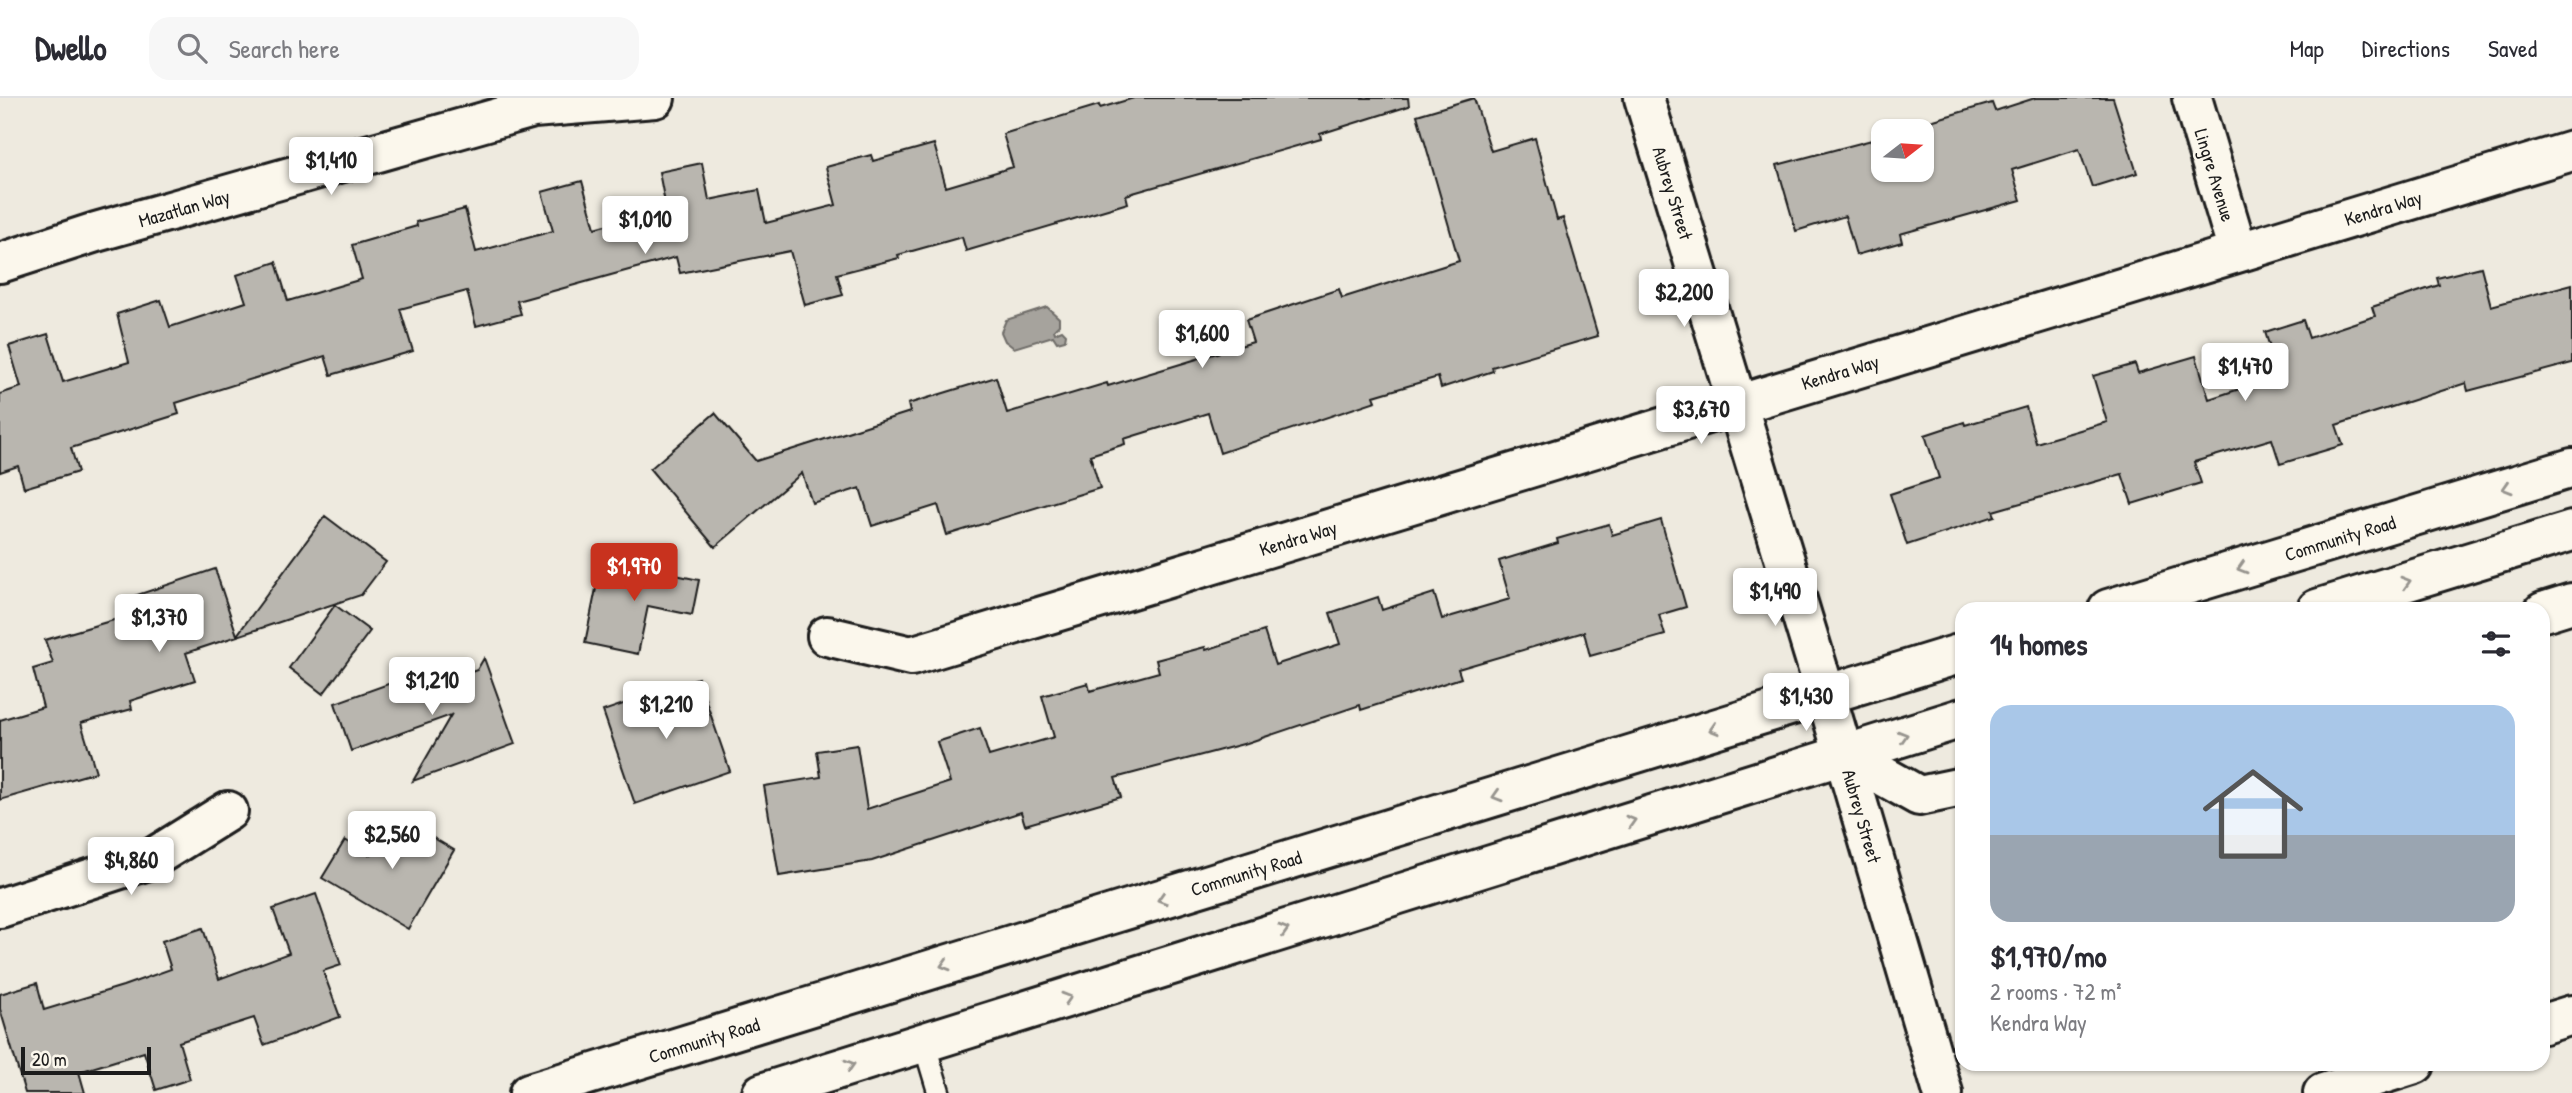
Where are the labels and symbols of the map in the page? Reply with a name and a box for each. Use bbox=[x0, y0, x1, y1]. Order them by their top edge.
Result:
north arrow bbox=[1871, 119, 1934, 182]
street label: Lingre Avenue bbox=[2189, 125, 2242, 225]
pin: $1,410 bbox=[274, 138, 388, 197]
street label: Aubrey Street bbox=[1647, 143, 1700, 243]
street label: Mazatlan Way bbox=[135, 183, 233, 233]
street label: Kendra Way bbox=[2341, 184, 2425, 232]
pin: $1,010 bbox=[588, 197, 702, 256]
pin: $2,200 bbox=[1627, 270, 1741, 329]
pin: $1,600 bbox=[1145, 310, 1259, 370]
pin: $1,470 bbox=[2188, 344, 2302, 403]
street label: Kendra Way bbox=[1798, 348, 1882, 396]
pin: $3,670 bbox=[1644, 386, 1758, 446]
one-way arrow bbox=[2501, 479, 2513, 494]
street label: Community Road bbox=[2281, 509, 2399, 567]
street label: Kendra Way bbox=[1256, 514, 1340, 562]
pin: $1,970 bbox=[577, 544, 691, 603]
one-way arrow bbox=[2236, 560, 2248, 575]
pin: $1,490 bbox=[1718, 568, 1832, 628]
one-way arrow bbox=[2400, 575, 2412, 590]
pin: $1,370 bbox=[102, 594, 216, 654]
pin: $1,210 bbox=[375, 658, 489, 717]
pin: $1,430 bbox=[1749, 674, 1863, 733]
pin: $1,210 bbox=[609, 682, 723, 741]
one-way arrow bbox=[1709, 721, 1721, 735]
one-way arrow bbox=[1896, 729, 1908, 744]
street label: Aubrey Street bbox=[1836, 766, 1888, 866]
one-way arrow bbox=[1491, 787, 1503, 802]
pin: $2,560 bbox=[335, 812, 449, 871]
one-way arrow bbox=[1625, 814, 1637, 829]
pin: $4,860 bbox=[74, 838, 188, 897]
street label: Community Road bbox=[1187, 844, 1305, 902]
one-way arrow bbox=[1156, 890, 1168, 905]
one-way arrow bbox=[1278, 923, 1290, 938]
one-way arrow bbox=[939, 957, 951, 972]
one-way arrow bbox=[1061, 991, 1073, 1006]
street label: Community Road bbox=[645, 1011, 763, 1069]
scale bar bbox=[21, 1044, 150, 1076]
one-way arrow bbox=[844, 1059, 856, 1074]

